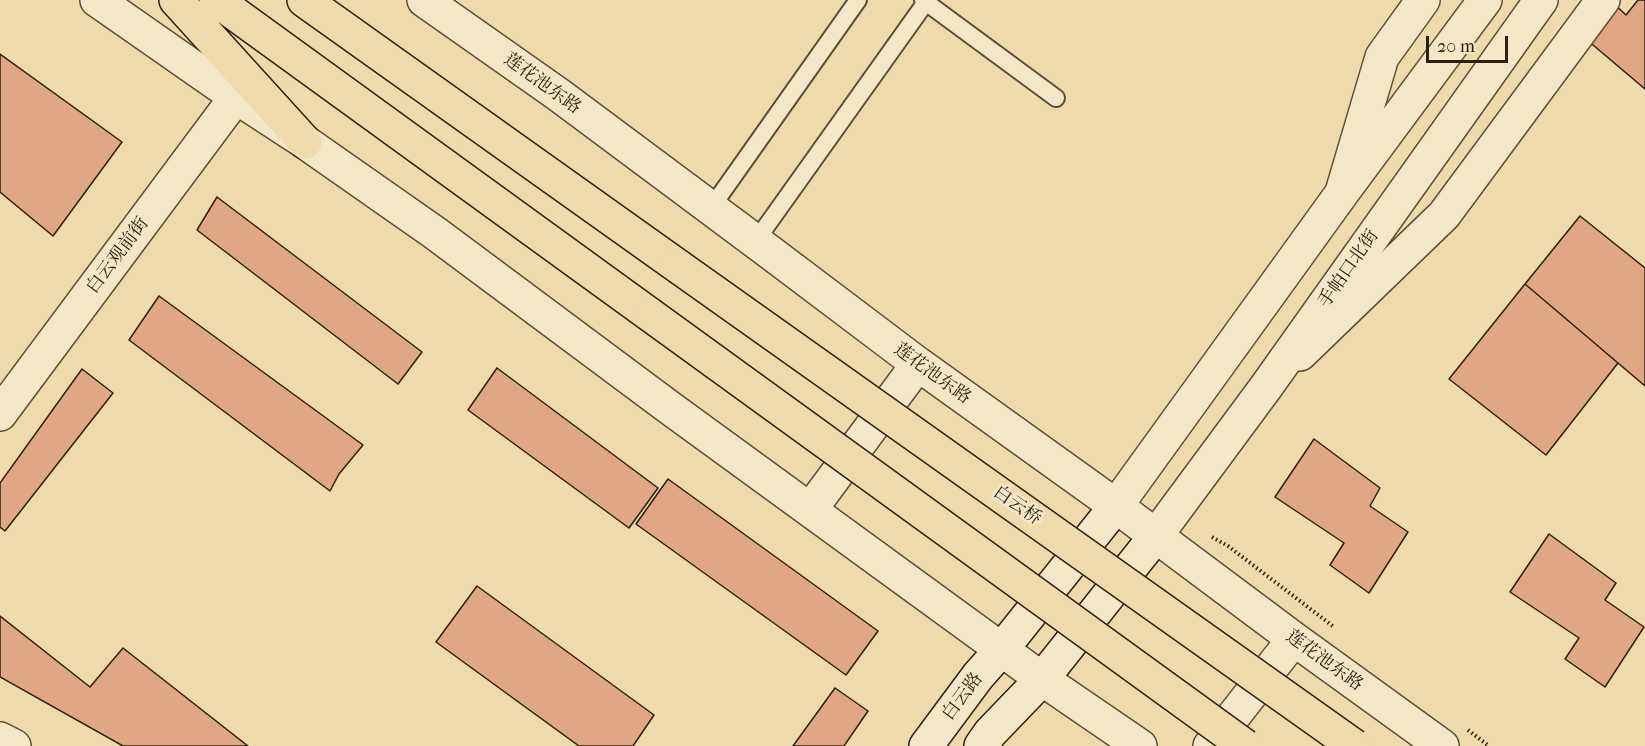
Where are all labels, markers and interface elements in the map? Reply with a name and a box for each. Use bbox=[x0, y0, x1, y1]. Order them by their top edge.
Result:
scale bar bbox=[1429, 24, 1512, 62]
text: 20 m bbox=[1437, 36, 1475, 57]
street label: 莲花池东路 bbox=[499, 49, 585, 119]
street label: 白云观前街 bbox=[82, 214, 154, 298]
street label: 手帕口北街 bbox=[1314, 226, 1384, 312]
street label: 莲花池东路 bbox=[889, 339, 975, 409]
street label: 白云桥 bbox=[989, 482, 1045, 530]
street label: 莲花池东路 bbox=[1281, 626, 1367, 696]
street label: 白云路 bbox=[938, 669, 988, 725]

